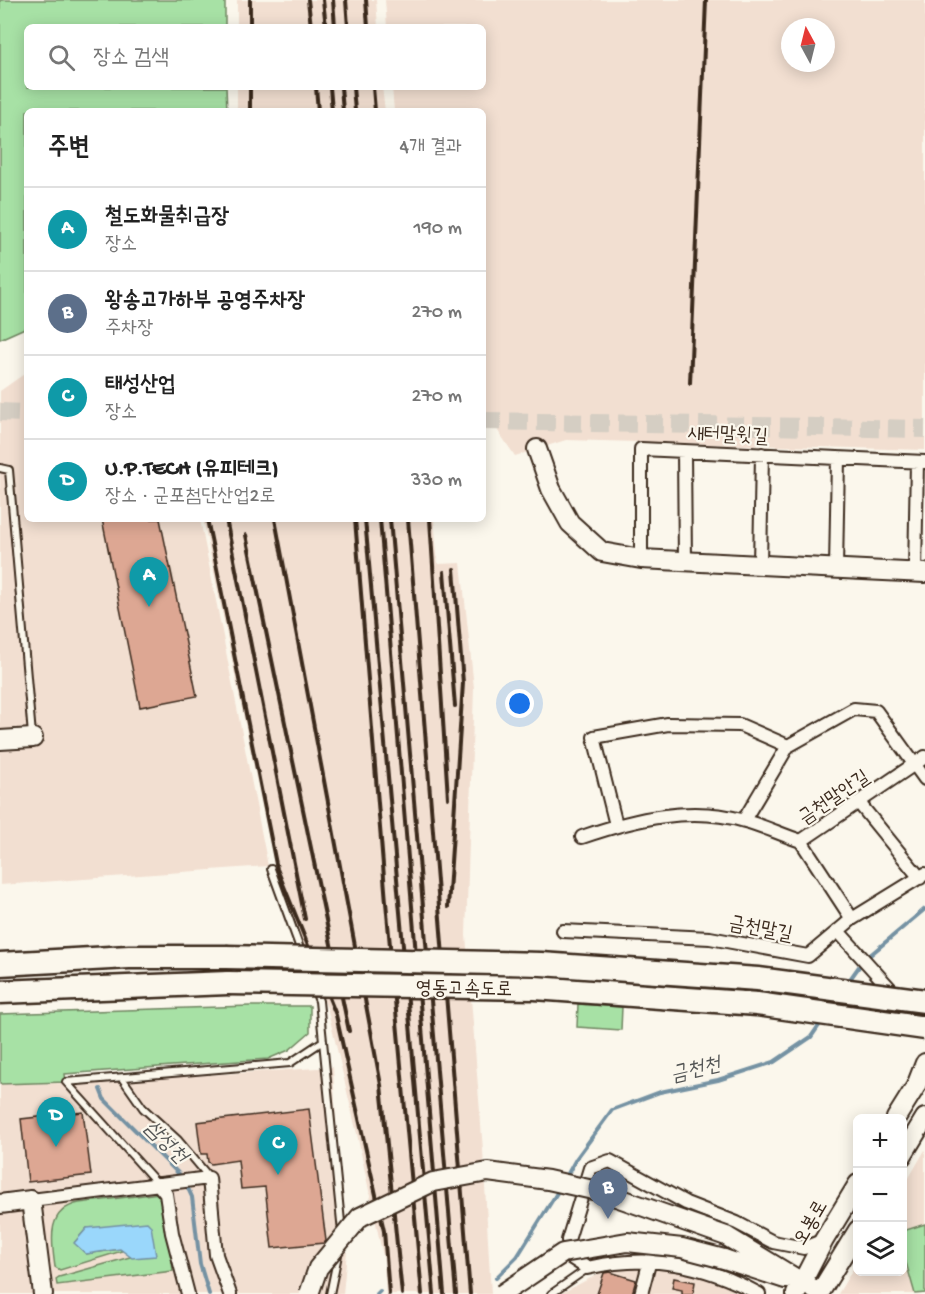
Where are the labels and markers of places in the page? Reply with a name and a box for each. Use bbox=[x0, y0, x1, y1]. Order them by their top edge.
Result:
pin: A bbox=[130, 558, 168, 607]
pin: D bbox=[36, 1098, 76, 1147]
pin: C bbox=[258, 1126, 298, 1175]
pin: B bbox=[588, 1170, 628, 1219]

